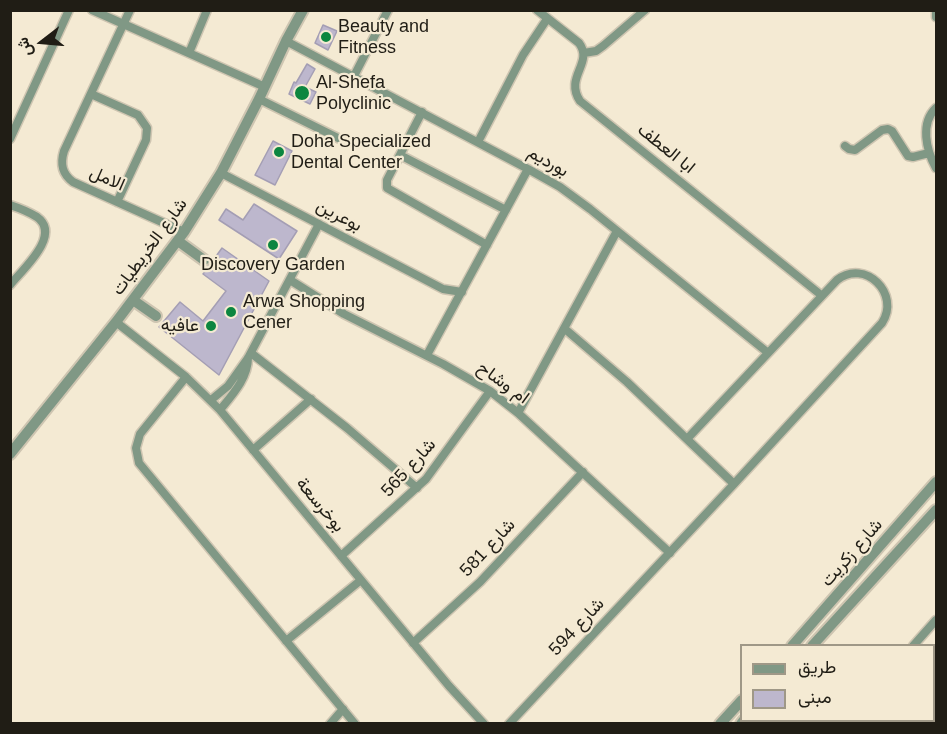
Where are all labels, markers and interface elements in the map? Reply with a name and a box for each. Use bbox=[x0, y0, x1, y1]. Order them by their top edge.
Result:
north arrow bbox=[12, 12, 72, 72]
place label: Beauty and Fitness bbox=[338, 16, 429, 58]
marker: Beauty and Fitness bbox=[319, 30, 333, 44]
text: ش bbox=[13, 36, 35, 59]
place label: Al-Shefa Polyclinic bbox=[316, 72, 391, 115]
marker: Al-Shefa Polyclinic bbox=[293, 84, 311, 102]
street label: ابا العطف bbox=[633, 119, 699, 179]
place label: Doha Specialized Dental Center bbox=[291, 131, 431, 174]
street label: بورديم bbox=[524, 142, 572, 182]
marker: Doha Specialized Dental Center bbox=[272, 145, 286, 159]
street label: الامل bbox=[86, 162, 128, 196]
street label: شارع الخريطيات bbox=[108, 194, 192, 300]
street label: بوعرين bbox=[312, 195, 366, 237]
marker: Discovery Garden bbox=[266, 238, 280, 252]
place label: Discovery Garden bbox=[201, 254, 345, 276]
place label: Arwa Shopping Cener bbox=[243, 291, 365, 334]
marker: Arwa Shopping Cener bbox=[224, 305, 238, 319]
place label: عافيه bbox=[161, 315, 199, 337]
marker: عافيه bbox=[204, 319, 218, 333]
street label: ام وشاح bbox=[473, 357, 533, 409]
street label: شارع 565 bbox=[377, 434, 441, 502]
street label: بوخرسعة bbox=[291, 473, 349, 537]
street label: شارع 581 bbox=[456, 515, 520, 581]
street label: شارع زكريت bbox=[817, 515, 887, 591]
street label: شارع 594 bbox=[545, 594, 609, 660]
legend bbox=[740, 644, 935, 722]
text: طريق bbox=[798, 657, 836, 677]
text: مبنى bbox=[798, 687, 832, 707]

